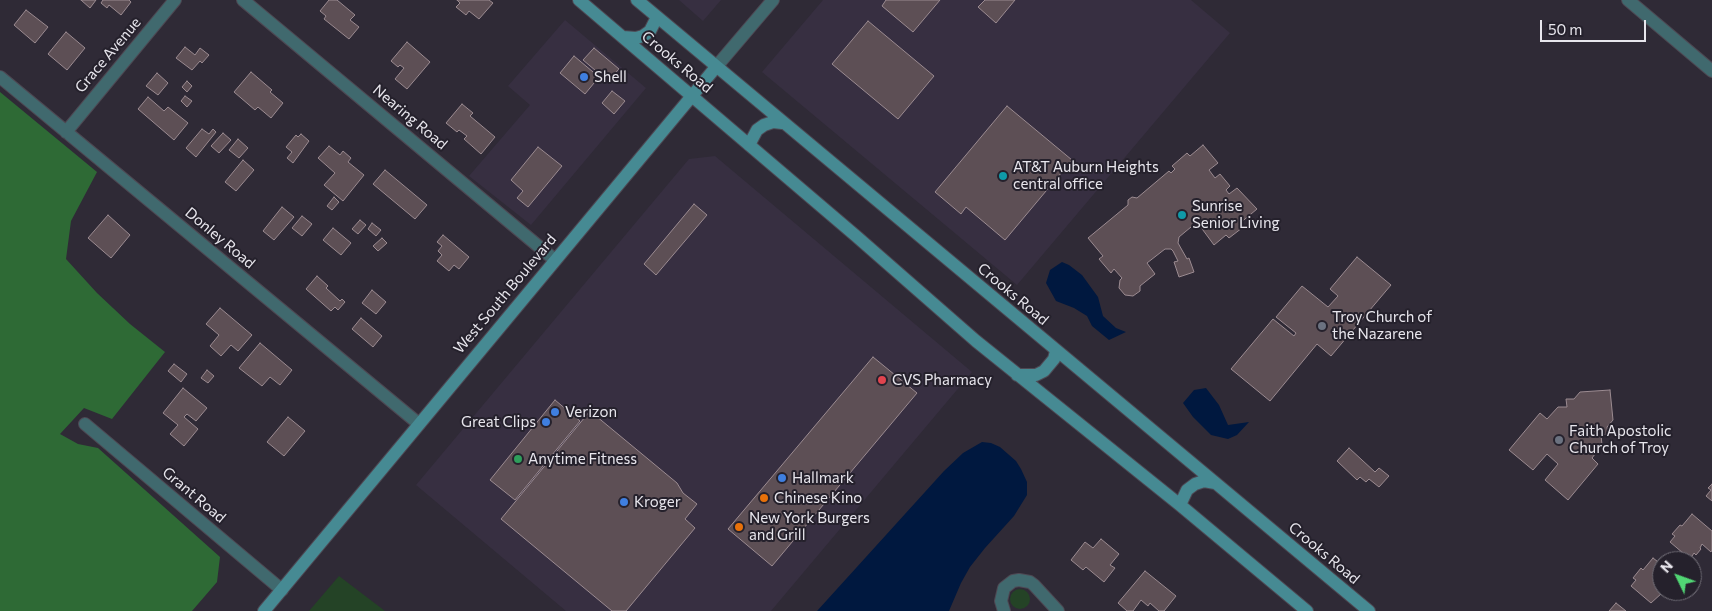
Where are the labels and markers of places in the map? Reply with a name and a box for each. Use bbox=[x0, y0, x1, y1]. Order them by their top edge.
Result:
place label: Shell bbox=[594, 68, 627, 86]
marker: Shell bbox=[578, 71, 590, 83]
place label: AT&T Auburn Heights central office bbox=[1013, 158, 1159, 193]
marker: AT&T Auburn Heights central office bbox=[997, 170, 1009, 182]
place label: Sunrise Senior Living bbox=[1192, 197, 1280, 232]
marker: Sunrise Senior Living bbox=[1176, 209, 1188, 221]
place label: Troy Church of the Nazarene bbox=[1332, 308, 1432, 343]
marker: Troy Church of the Nazarene bbox=[1316, 320, 1328, 332]
place label: CVS Pharmacy bbox=[892, 371, 992, 389]
marker: CVS Pharmacy bbox=[876, 374, 888, 386]
place label: Verizon bbox=[565, 403, 617, 421]
marker: Verizon bbox=[549, 406, 561, 418]
place label: Great Clips bbox=[461, 413, 536, 431]
marker: Great Clips bbox=[540, 416, 552, 428]
place label: Faith Apostolic Church of Troy bbox=[1569, 422, 1672, 457]
marker: Faith Apostolic Church of Troy bbox=[1553, 434, 1565, 446]
place label: Anytime Fitness bbox=[528, 450, 637, 468]
marker: Anytime Fitness bbox=[512, 453, 524, 465]
place label: Hallmark bbox=[792, 469, 854, 487]
marker: Hallmark bbox=[776, 472, 788, 484]
place label: Chinese Kino bbox=[774, 489, 862, 507]
marker: Chinese Kino bbox=[758, 492, 770, 504]
place label: Kroger bbox=[634, 493, 681, 511]
marker: Kroger bbox=[618, 496, 630, 508]
place label: New York Burgers and Grill bbox=[749, 509, 870, 544]
marker: New York Burgers and Grill bbox=[733, 521, 745, 533]

